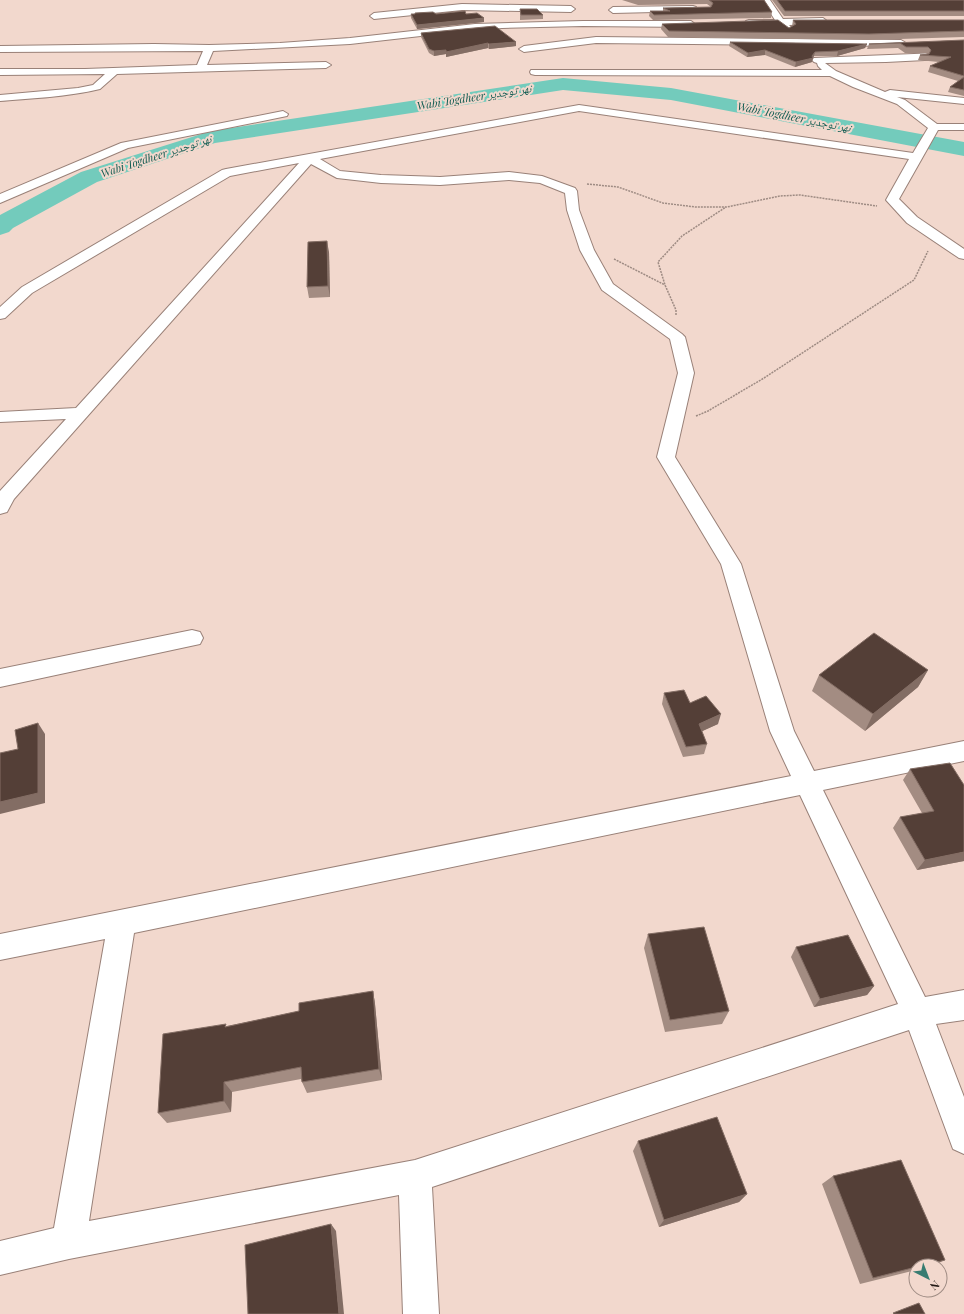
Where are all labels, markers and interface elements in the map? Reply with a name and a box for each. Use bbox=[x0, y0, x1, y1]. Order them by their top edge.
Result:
water label: Wabi Togdheer نهر توجدير bbox=[416, 80, 534, 113]
water label: Wabi Togdheer نهر توجدير bbox=[736, 98, 854, 135]
water label: Wabi Togdheer نهر توجدير bbox=[99, 130, 215, 181]
north arrow bbox=[908, 1258, 948, 1298]
text: N bbox=[927, 1278, 943, 1294]

